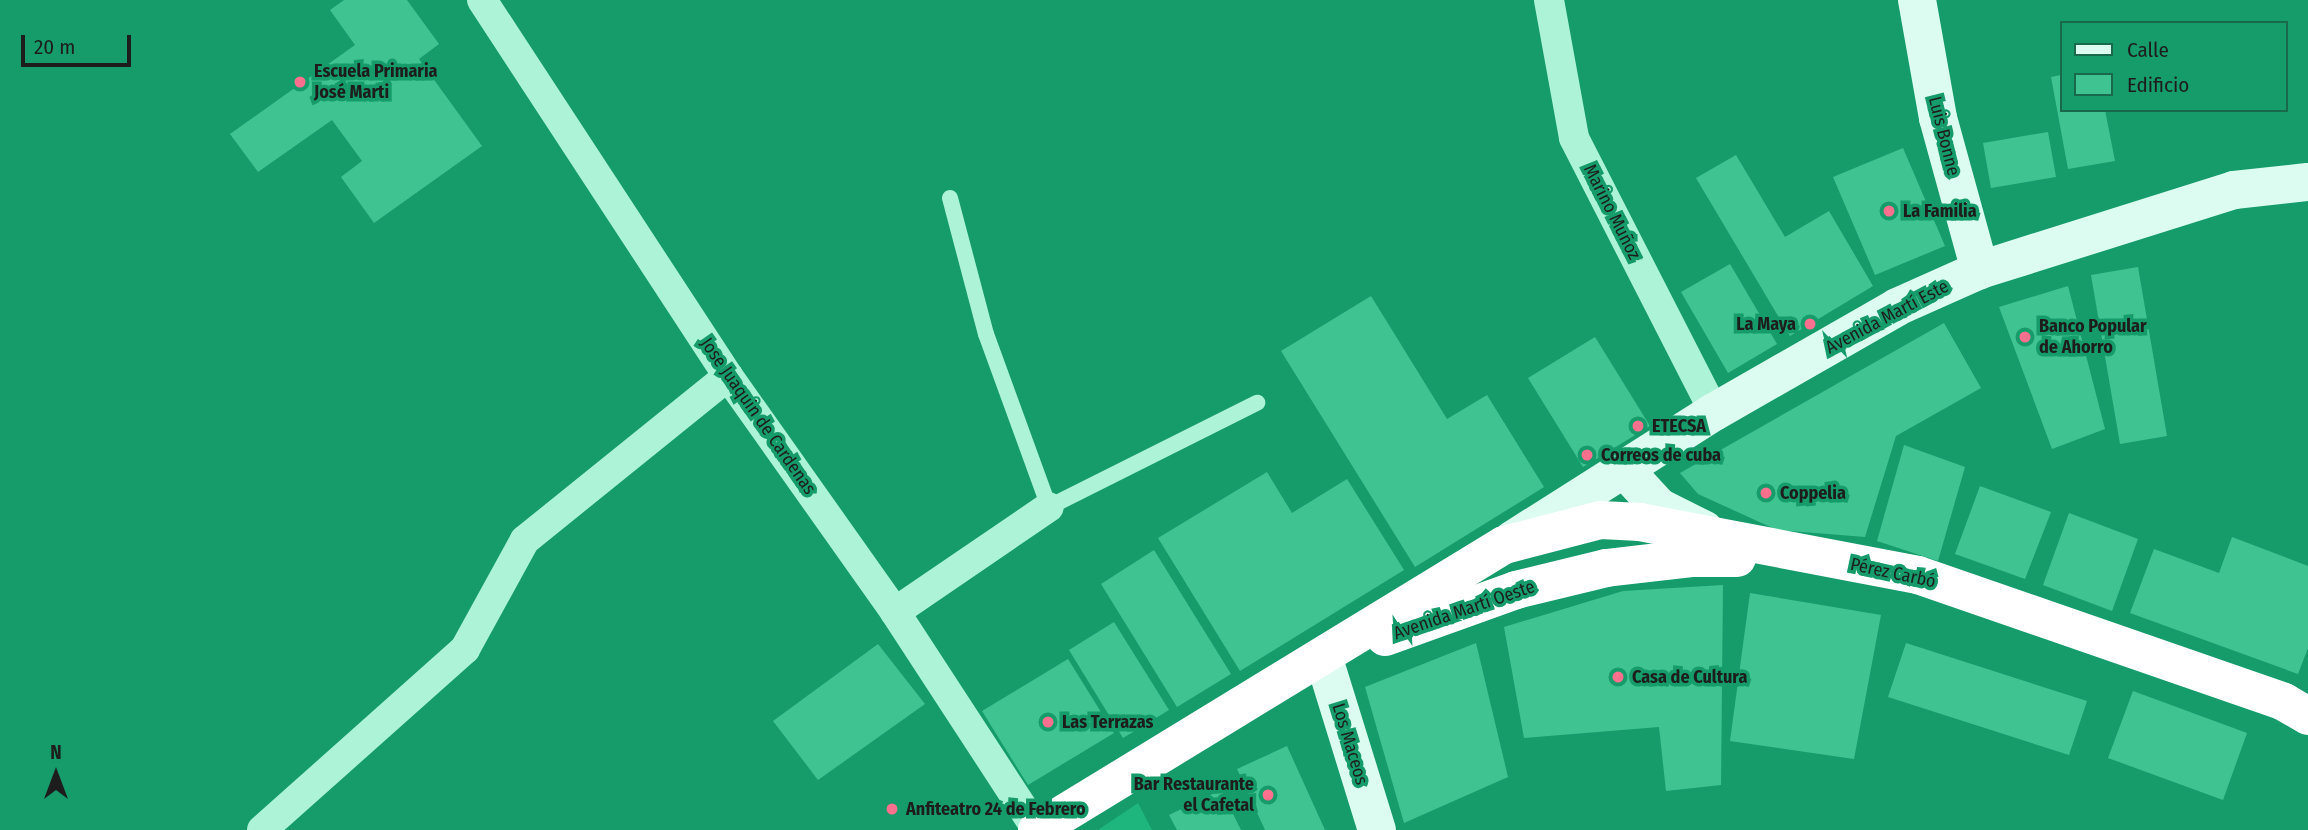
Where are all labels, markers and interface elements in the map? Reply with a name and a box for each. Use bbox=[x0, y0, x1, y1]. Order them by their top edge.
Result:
scale bar bbox=[24, 21, 135, 65]
legend bbox=[2060, 21, 2287, 112]
text: 20 m bbox=[34, 34, 75, 60]
text: Calle bbox=[2127, 37, 2169, 63]
place label: Escuela Primaria José Marti bbox=[314, 61, 438, 104]
text: Edificio bbox=[2127, 72, 2189, 98]
marker: Escuela Primaria José Marti bbox=[292, 74, 308, 90]
street label: Luis Bonne bbox=[1924, 94, 1964, 178]
street label: Marino Muñoz bbox=[1579, 161, 1645, 263]
place label: La Familia bbox=[1903, 200, 1977, 222]
marker: La Familia bbox=[1881, 203, 1897, 219]
street label: Avenida Martí Este bbox=[1822, 276, 1952, 358]
place label: La Maya bbox=[1736, 313, 1796, 335]
marker: La Maya bbox=[1802, 316, 1818, 332]
place label: Banco Popular de Ahorro bbox=[2039, 316, 2147, 358]
marker: Banco Popular de Ahorro bbox=[2017, 329, 2033, 345]
street label: Jose Juaquin de Cardenas bbox=[696, 333, 820, 499]
place label: ETECSA bbox=[1652, 415, 1706, 437]
marker: ETECSA bbox=[1630, 418, 1646, 434]
place label: Correos de cuba bbox=[1601, 444, 1721, 466]
marker: Correos de cuba bbox=[1579, 447, 1595, 463]
place label: Coppelia bbox=[1780, 482, 1846, 504]
marker: Coppelia bbox=[1758, 485, 1774, 501]
street label: Pérez Carbó bbox=[1848, 553, 1938, 593]
street label: Avenida Martí Oeste bbox=[1391, 576, 1537, 644]
place label: Casa de Cultura bbox=[1632, 666, 1747, 688]
marker: Casa de Cultura bbox=[1610, 669, 1626, 685]
street label: Los Maceos bbox=[1327, 701, 1373, 787]
place label: Las Terrazas bbox=[1062, 711, 1153, 733]
marker: Las Terrazas bbox=[1040, 714, 1056, 730]
north arrow bbox=[21, 739, 91, 809]
text: N bbox=[50, 741, 62, 764]
place label: Bar Restaurante el Cafetal bbox=[1134, 774, 1254, 816]
marker: Bar Restaurante el Cafetal bbox=[1260, 787, 1276, 803]
place label: Anfiteatro 24 de Febrero bbox=[906, 798, 1086, 820]
marker: Anfiteatro 24 de Febrero bbox=[884, 801, 900, 817]

